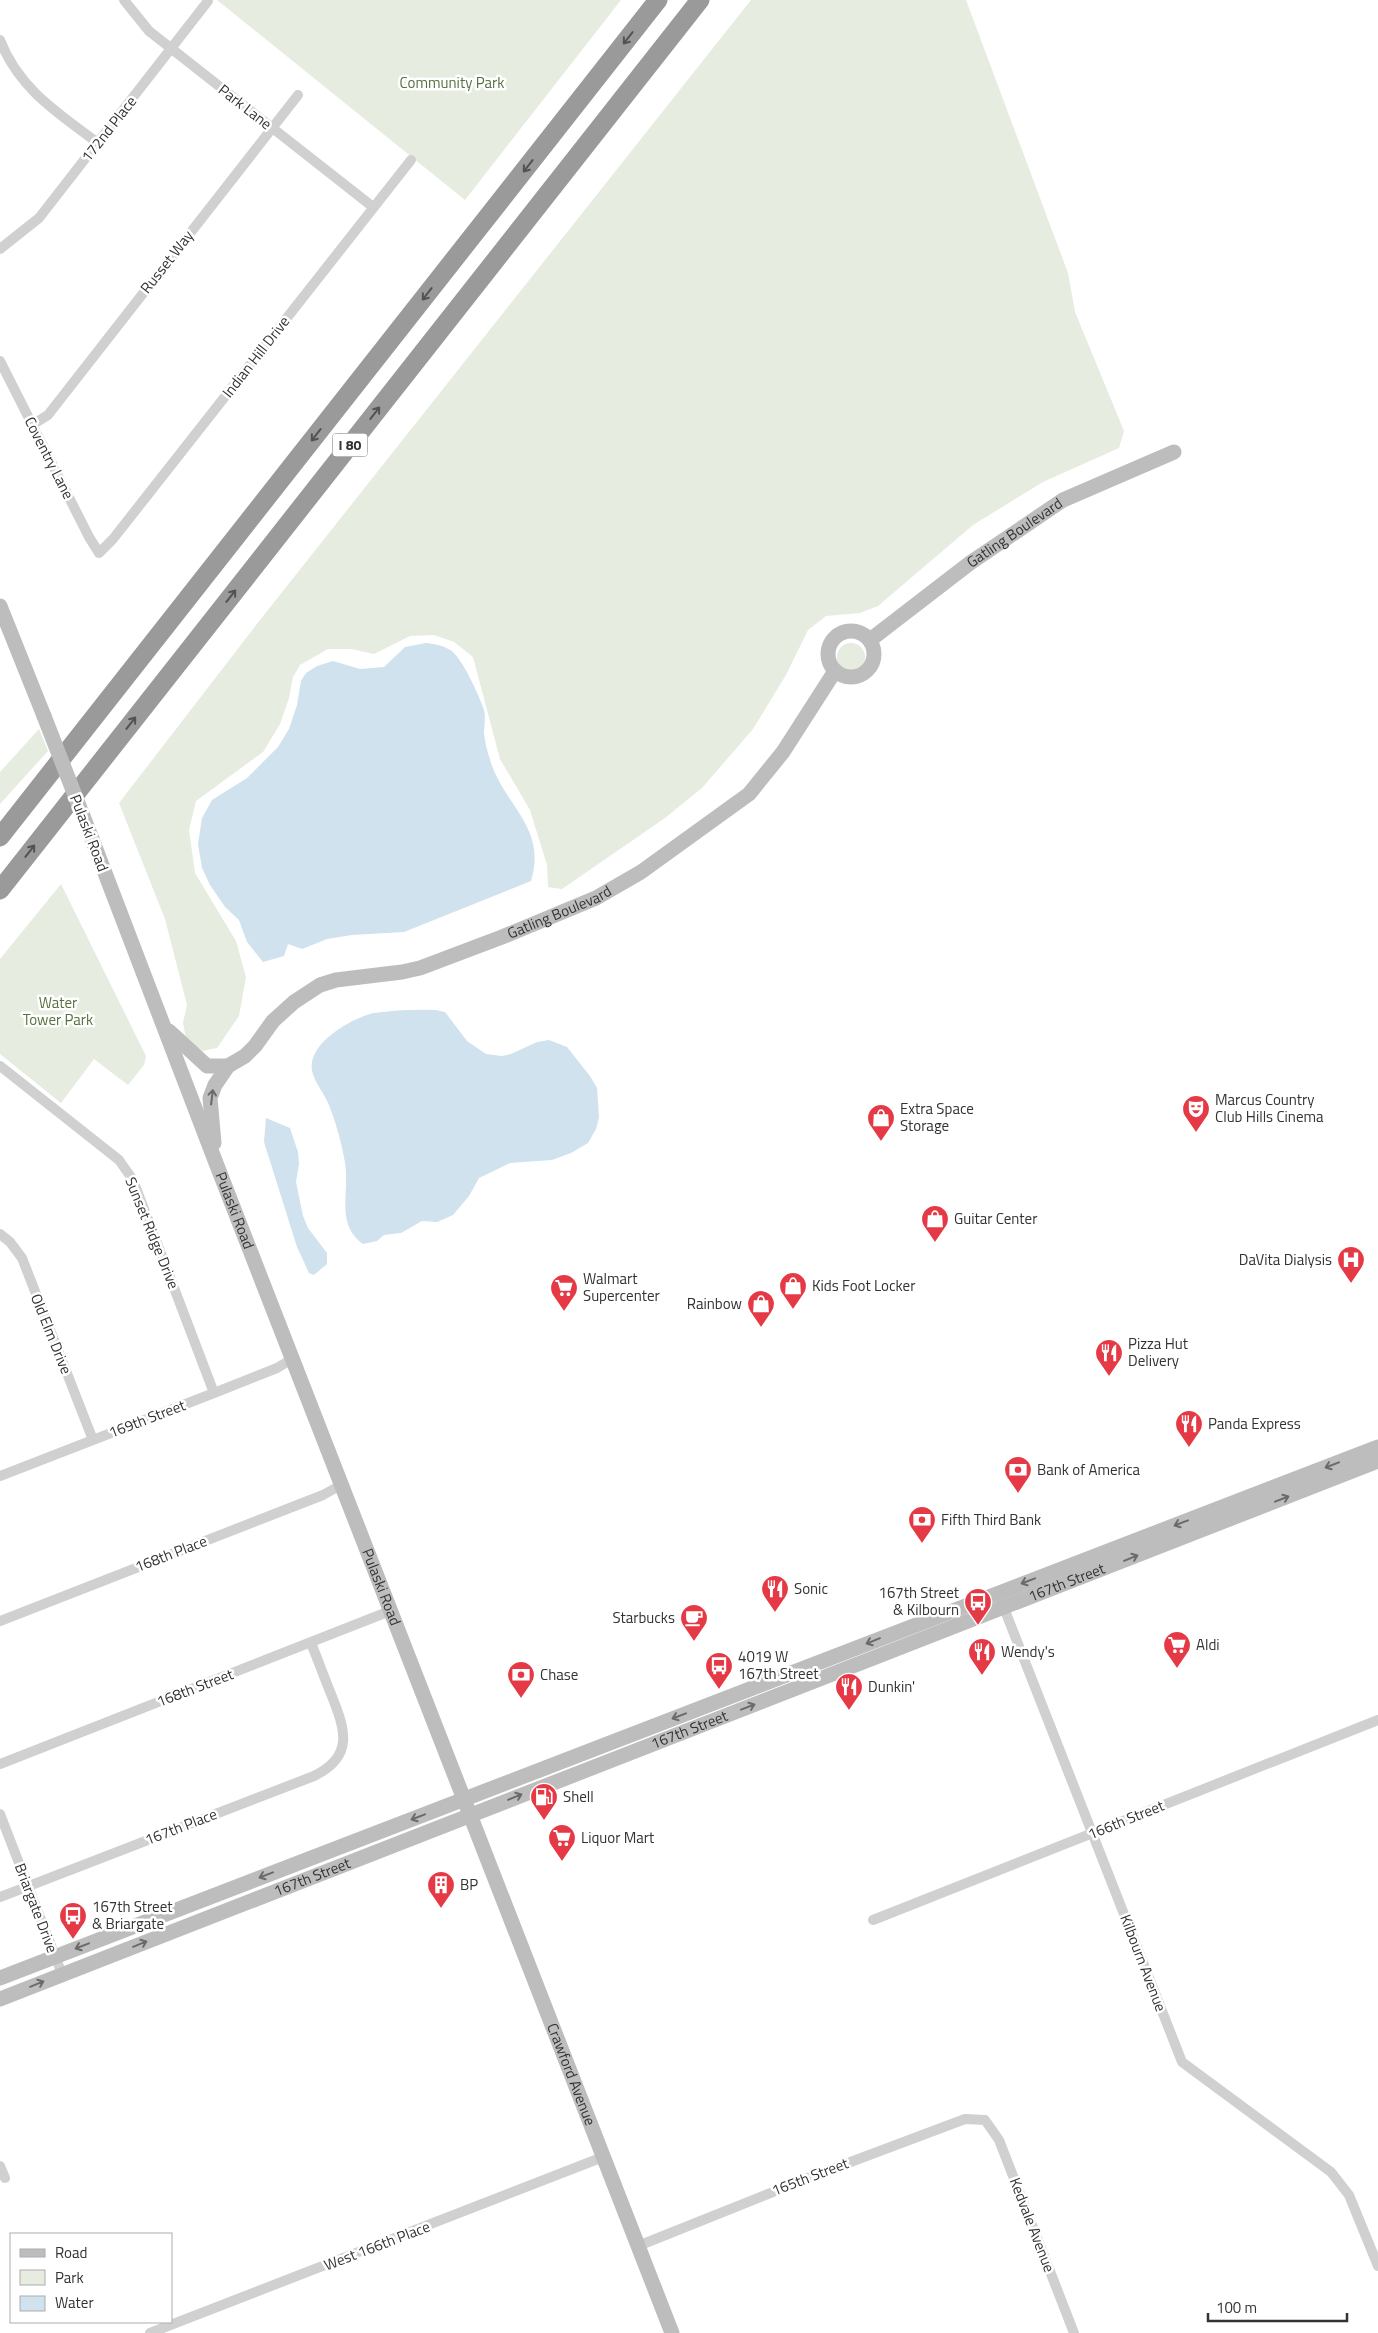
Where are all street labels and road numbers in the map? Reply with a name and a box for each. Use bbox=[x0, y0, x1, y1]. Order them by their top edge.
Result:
street label: Park Lane bbox=[214, 78, 277, 135]
street label: 172nd Place bbox=[75, 91, 142, 167]
street label: Russet Way bbox=[134, 225, 199, 298]
street label: Indian Hill Drive bbox=[216, 311, 295, 402]
street label: Coventry Lane bbox=[19, 413, 80, 503]
road number: I 80 bbox=[332, 434, 368, 456]
street label: Gatling Boulevard bbox=[962, 492, 1067, 573]
street label: Pulaski Road bbox=[64, 791, 115, 875]
street label: Gatling Boulevard bbox=[504, 879, 616, 945]
street label: Pulaski Road bbox=[210, 1168, 260, 1252]
street label: Sunset Ridge Drive bbox=[119, 1173, 185, 1292]
street label: Old Elm Drive bbox=[25, 1290, 78, 1378]
street label: 169th Street bbox=[105, 1393, 189, 1444]
street label: 168th Place bbox=[131, 1529, 210, 1578]
street label: Pulaski Road bbox=[356, 1545, 407, 1629]
street label: 167th Street bbox=[1025, 1556, 1109, 1607]
street label: 168th Street bbox=[153, 1662, 237, 1713]
street label: 167th Street bbox=[647, 1704, 732, 1755]
street label: 166th Street bbox=[1084, 1794, 1168, 1845]
street label: 167th Place bbox=[141, 1802, 220, 1851]
street label: 167th Street bbox=[270, 1851, 354, 1902]
street label: Briargate Drive bbox=[9, 1860, 64, 1956]
street label: Kilbourn Avenue bbox=[1114, 1911, 1173, 2015]
street label: Crawford Avenue bbox=[541, 2020, 602, 2129]
street label: 165th Street bbox=[768, 2151, 852, 2202]
street label: Kedvale Avenue bbox=[1004, 2174, 1061, 2275]
street label: West 166th Place bbox=[320, 2215, 433, 2276]

